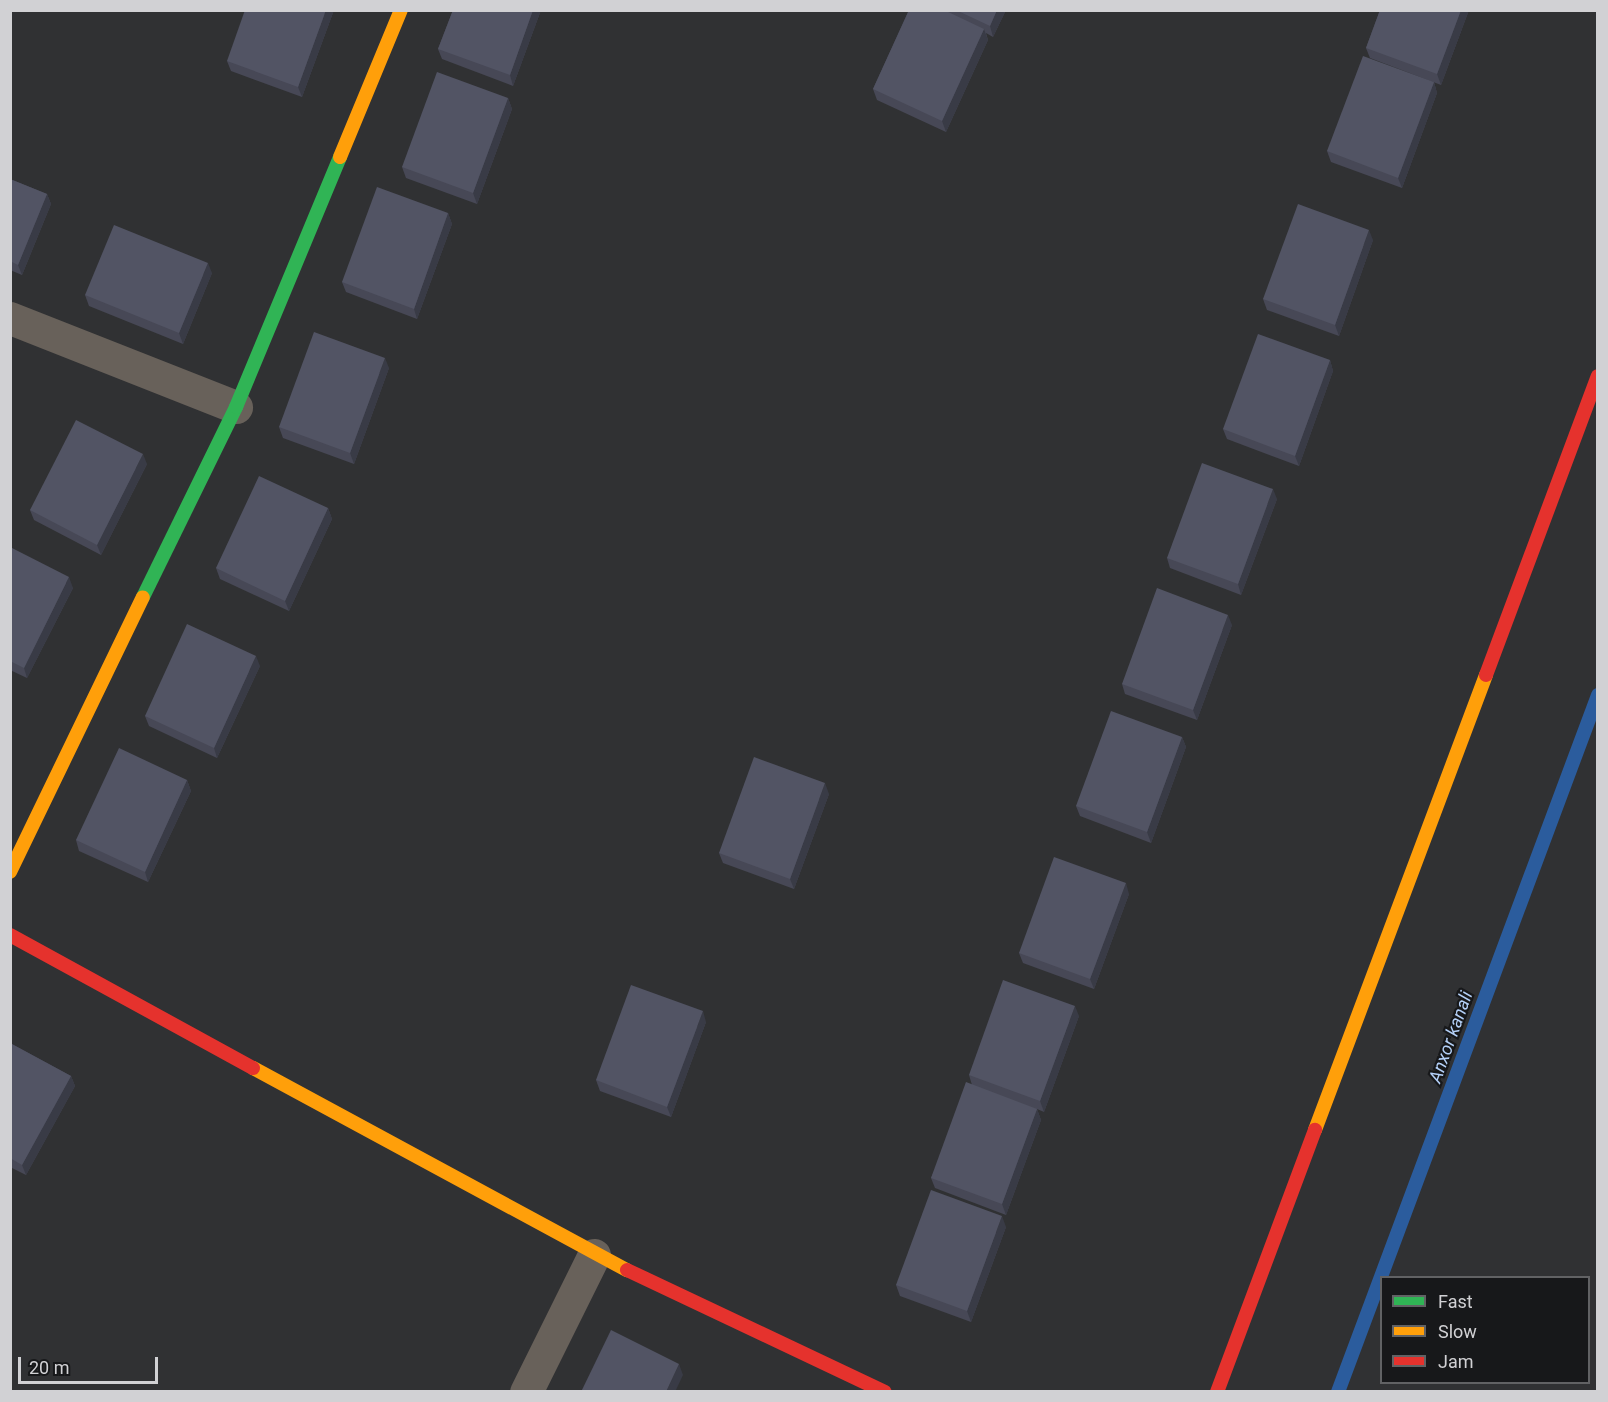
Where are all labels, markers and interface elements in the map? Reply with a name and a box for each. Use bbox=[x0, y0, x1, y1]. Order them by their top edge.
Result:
water label: Anxor kanali bbox=[1424, 988, 1478, 1086]
legend bbox=[1380, 1276, 1590, 1384]
text: Fast bbox=[1438, 1291, 1473, 1312]
text: Slow bbox=[1438, 1321, 1477, 1342]
scale bar bbox=[21, 1345, 160, 1383]
text: Jam bbox=[1438, 1351, 1474, 1372]
text: 20 m bbox=[29, 1357, 69, 1378]

